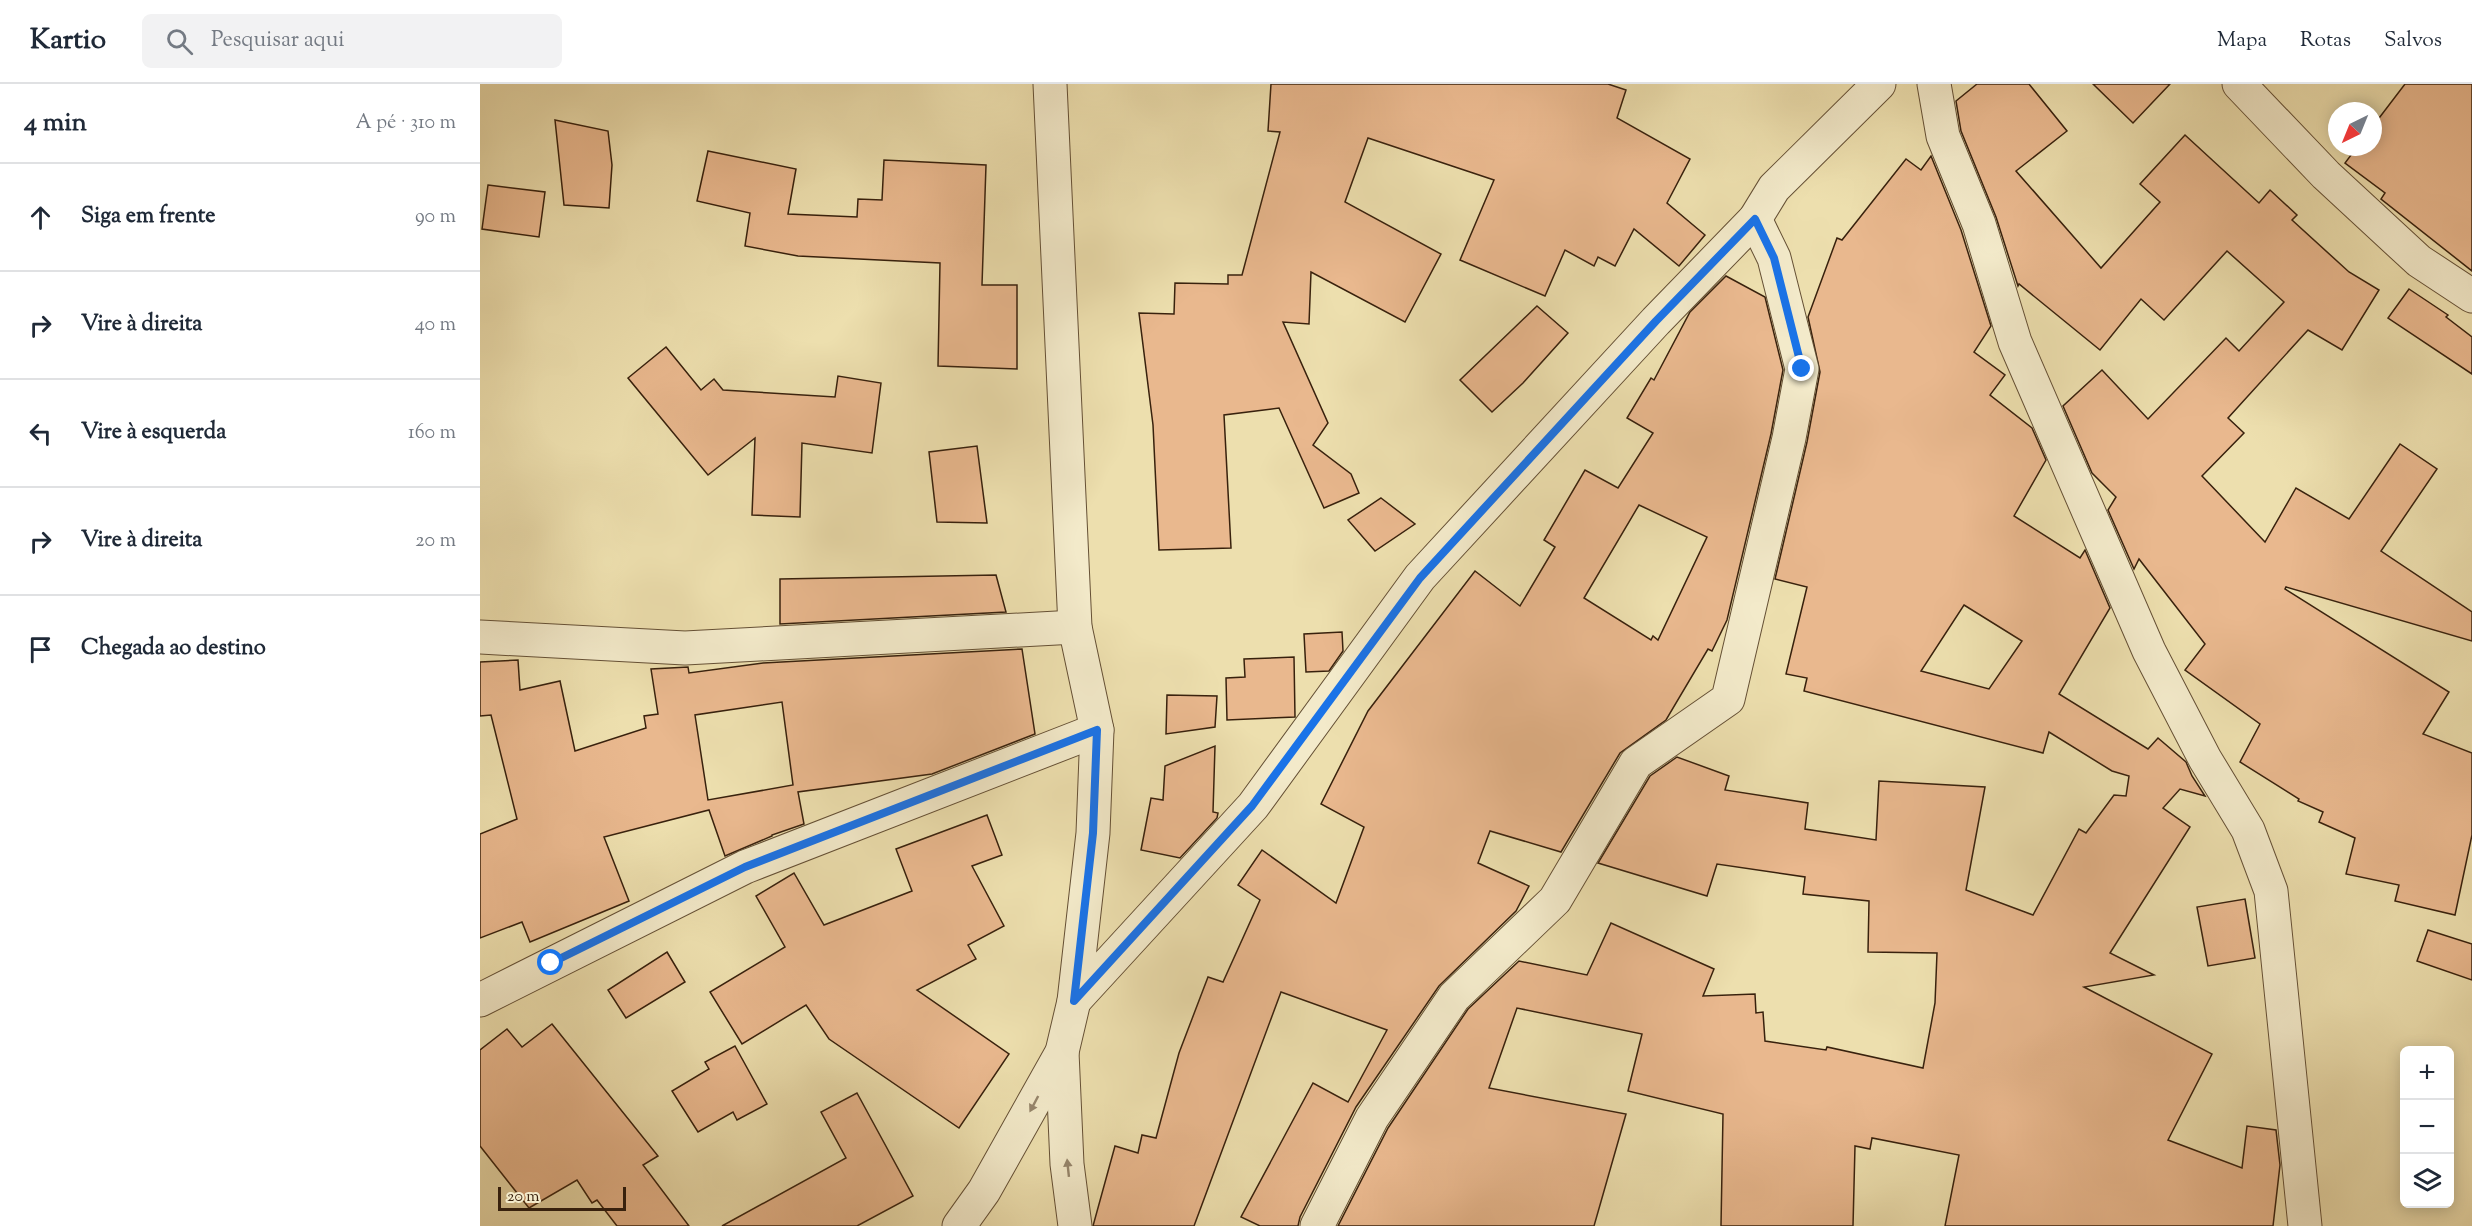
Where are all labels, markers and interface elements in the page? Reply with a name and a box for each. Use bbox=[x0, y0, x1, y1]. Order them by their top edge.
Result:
search box bbox=[142, 14, 562, 68]
text: Kartio bbox=[30, 21, 106, 61]
icon: search bbox=[163, 25, 196, 58]
text: Pesquisar aqui bbox=[211, 25, 345, 57]
text: Mapa bbox=[2217, 26, 2267, 56]
text: Rotas bbox=[2300, 26, 2351, 56]
text: Salvos bbox=[2384, 26, 2442, 56]
north arrow bbox=[2328, 102, 2382, 156]
text: 4 min bbox=[24, 105, 87, 142]
text: A pé · 310 m bbox=[355, 109, 456, 138]
icon: ahead bbox=[24, 201, 57, 234]
text: Siga em frente bbox=[81, 201, 216, 233]
text: 90 m bbox=[415, 203, 456, 232]
icon: right bbox=[24, 309, 57, 342]
text: Vire à direita bbox=[81, 309, 203, 341]
text: 40 m bbox=[415, 311, 456, 340]
route end bbox=[1788, 355, 1814, 381]
icon: left bbox=[24, 417, 57, 450]
text: Vire à esquerda bbox=[81, 417, 226, 449]
text: 160 m bbox=[408, 419, 456, 448]
icon: right bbox=[24, 525, 57, 558]
text: Vire à direita bbox=[81, 525, 203, 557]
text: 20 m bbox=[415, 527, 456, 556]
icon: arrive bbox=[24, 633, 57, 666]
text: Chegada ao destino bbox=[81, 633, 266, 665]
route start bbox=[537, 949, 563, 975]
map controls bbox=[2400, 1046, 2454, 1208]
button: + bbox=[2400, 1046, 2454, 1100]
one-way arrow bbox=[1029, 1096, 1039, 1113]
button: − bbox=[2400, 1100, 2454, 1154]
button: layers bbox=[2400, 1154, 2454, 1208]
one-way arrow bbox=[1063, 1158, 1073, 1177]
scale bar bbox=[498, 1184, 626, 1212]
text: 20 m bbox=[507, 1186, 540, 1209]

